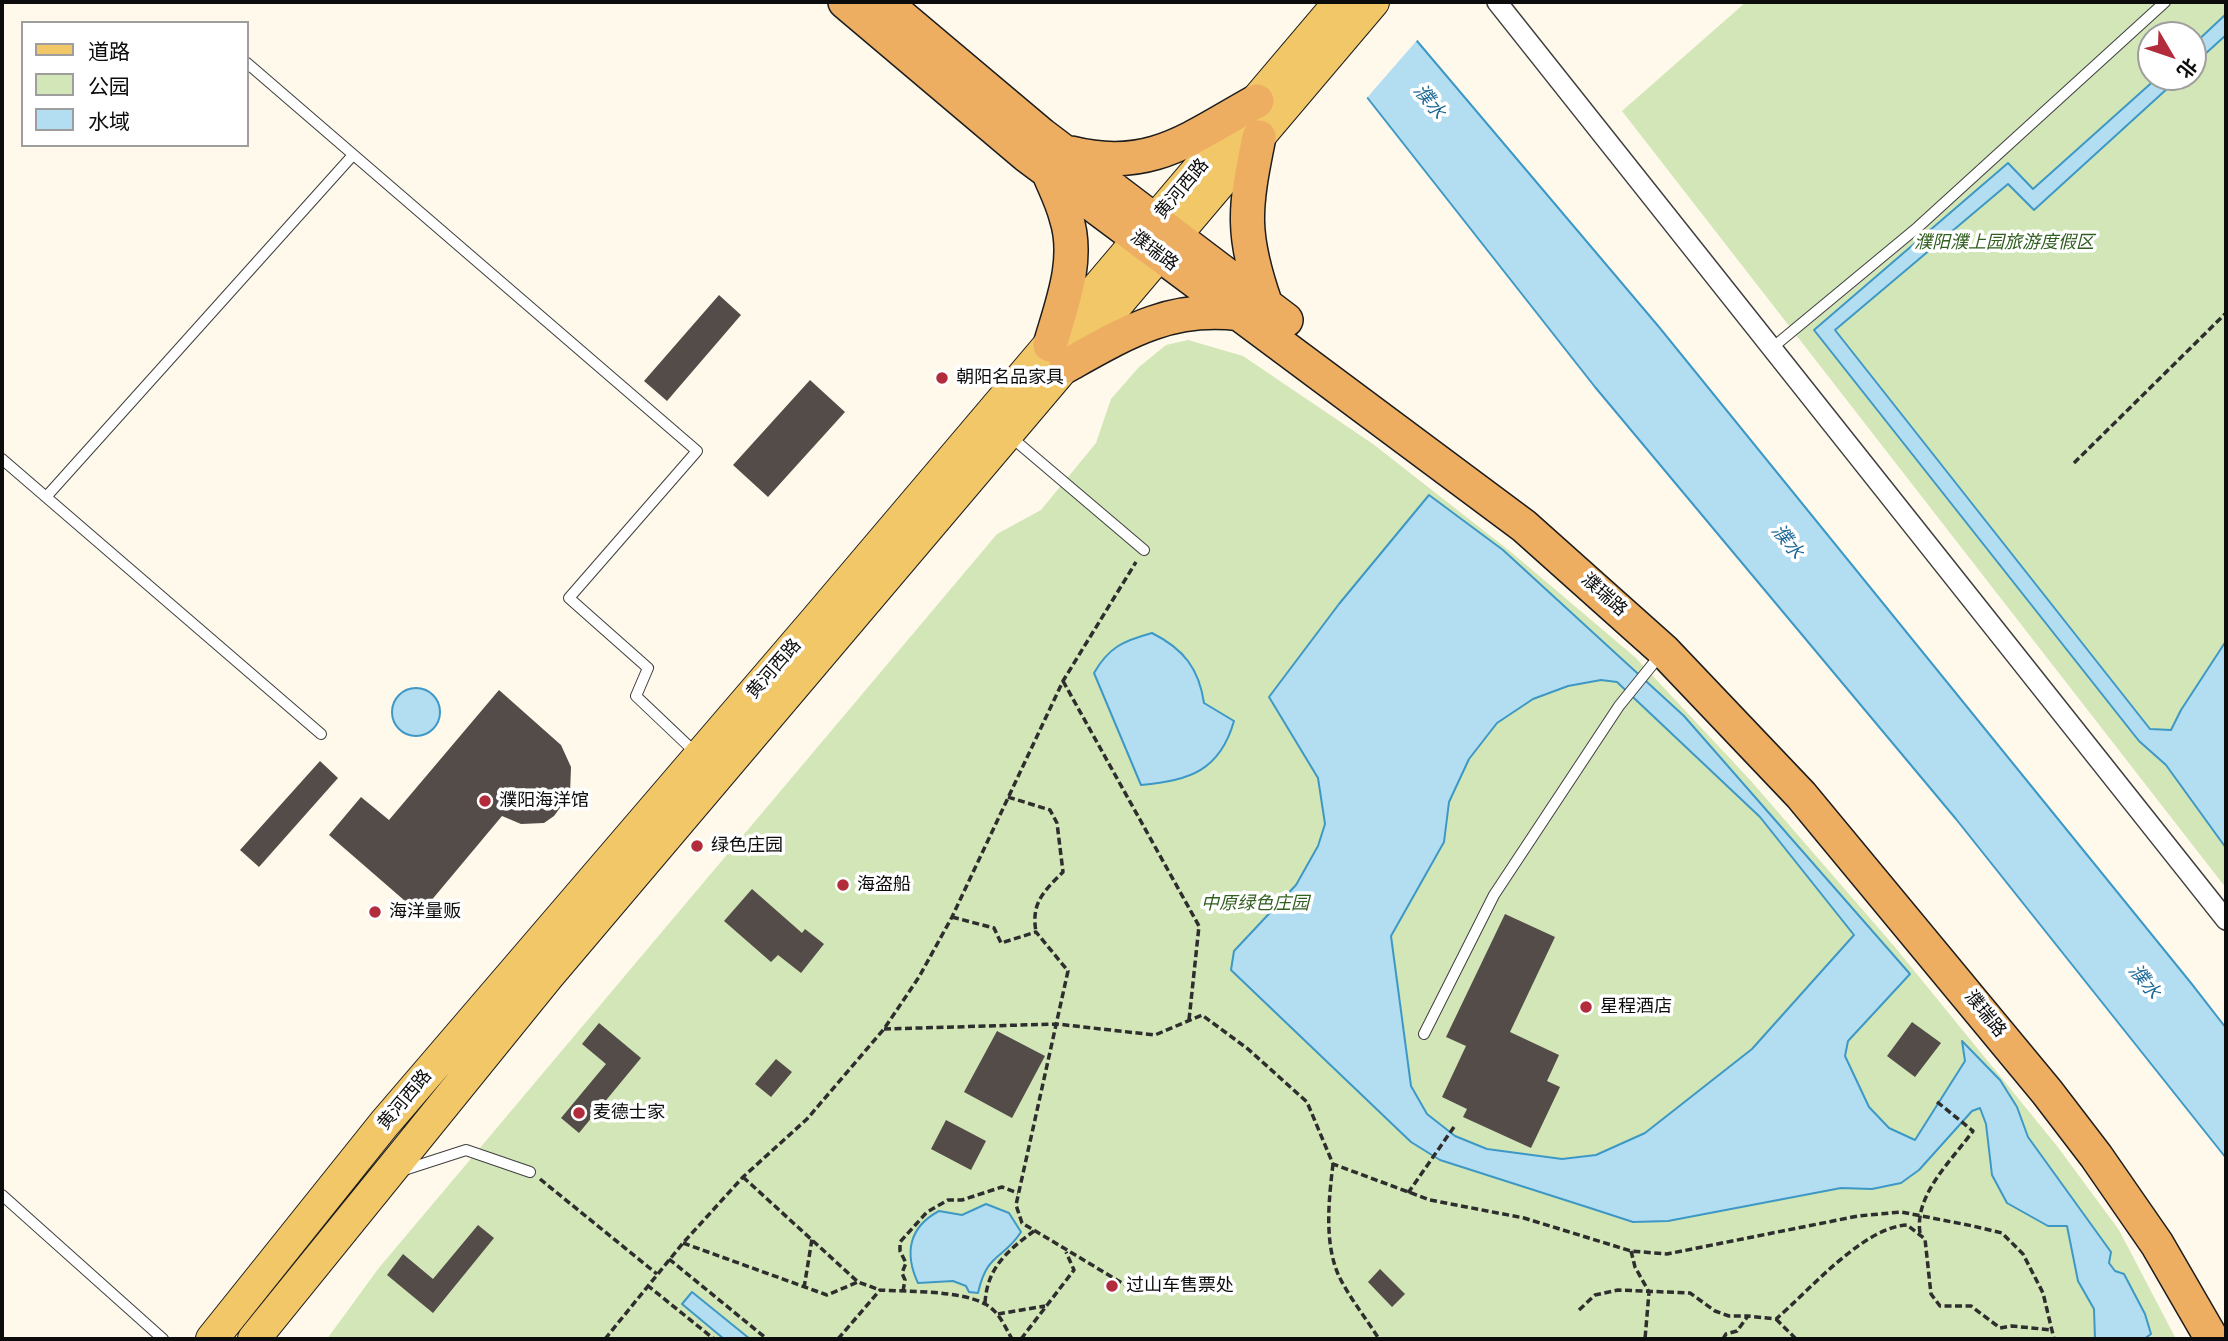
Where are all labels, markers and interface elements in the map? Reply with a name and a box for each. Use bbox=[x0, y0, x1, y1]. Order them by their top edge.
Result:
legend bbox=[21, 21, 248, 147]
north arrow bbox=[2137, 21, 2207, 91]
text: 道路 bbox=[88, 39, 130, 65]
text: 北 bbox=[2172, 54, 2202, 83]
text: 公园 bbox=[88, 74, 130, 100]
water label: 濮水 bbox=[1408, 80, 1450, 124]
text: 水域 bbox=[88, 109, 130, 135]
street label: 黄河西路 bbox=[1151, 154, 1213, 224]
street label: 濮瑞路 bbox=[1126, 226, 1182, 276]
park label: 濮阳濮上园旅游度假区 bbox=[1914, 232, 2094, 254]
place label: 朝阳名品家具 bbox=[956, 367, 1064, 389]
marker: 朝阳名品家具 bbox=[934, 370, 950, 386]
water label: 濮水 bbox=[1766, 520, 1808, 564]
street label: 濮瑞路 bbox=[1577, 569, 1631, 621]
street label: 黄河西路 bbox=[742, 635, 806, 703]
place label: 濮阳海洋馆 bbox=[499, 790, 589, 812]
marker: 濮阳海洋馆 bbox=[477, 793, 493, 809]
place label: 绿色庄园 bbox=[711, 835, 783, 857]
marker: 绿色庄园 bbox=[689, 838, 705, 854]
place label: 海盗船 bbox=[857, 874, 911, 896]
marker: 海盗船 bbox=[835, 877, 851, 893]
park label: 中原绿色庄园 bbox=[1201, 893, 1309, 915]
place label: 海洋量贩 bbox=[389, 901, 461, 923]
marker: 海洋量贩 bbox=[367, 904, 383, 920]
water label: 濮水 bbox=[2123, 960, 2165, 1004]
street label: 濮瑞路 bbox=[1960, 986, 2010, 1042]
place label: 星程酒店 bbox=[1600, 996, 1672, 1018]
marker: 星程酒店 bbox=[1578, 999, 1594, 1015]
street label: 黄河西路 bbox=[374, 1065, 436, 1135]
place label: 麦德士家 bbox=[593, 1102, 665, 1124]
marker: 麦德士家 bbox=[571, 1105, 587, 1121]
place label: 过山车售票处 bbox=[1126, 1275, 1234, 1297]
marker: 过山车售票处 bbox=[1104, 1278, 1120, 1294]

